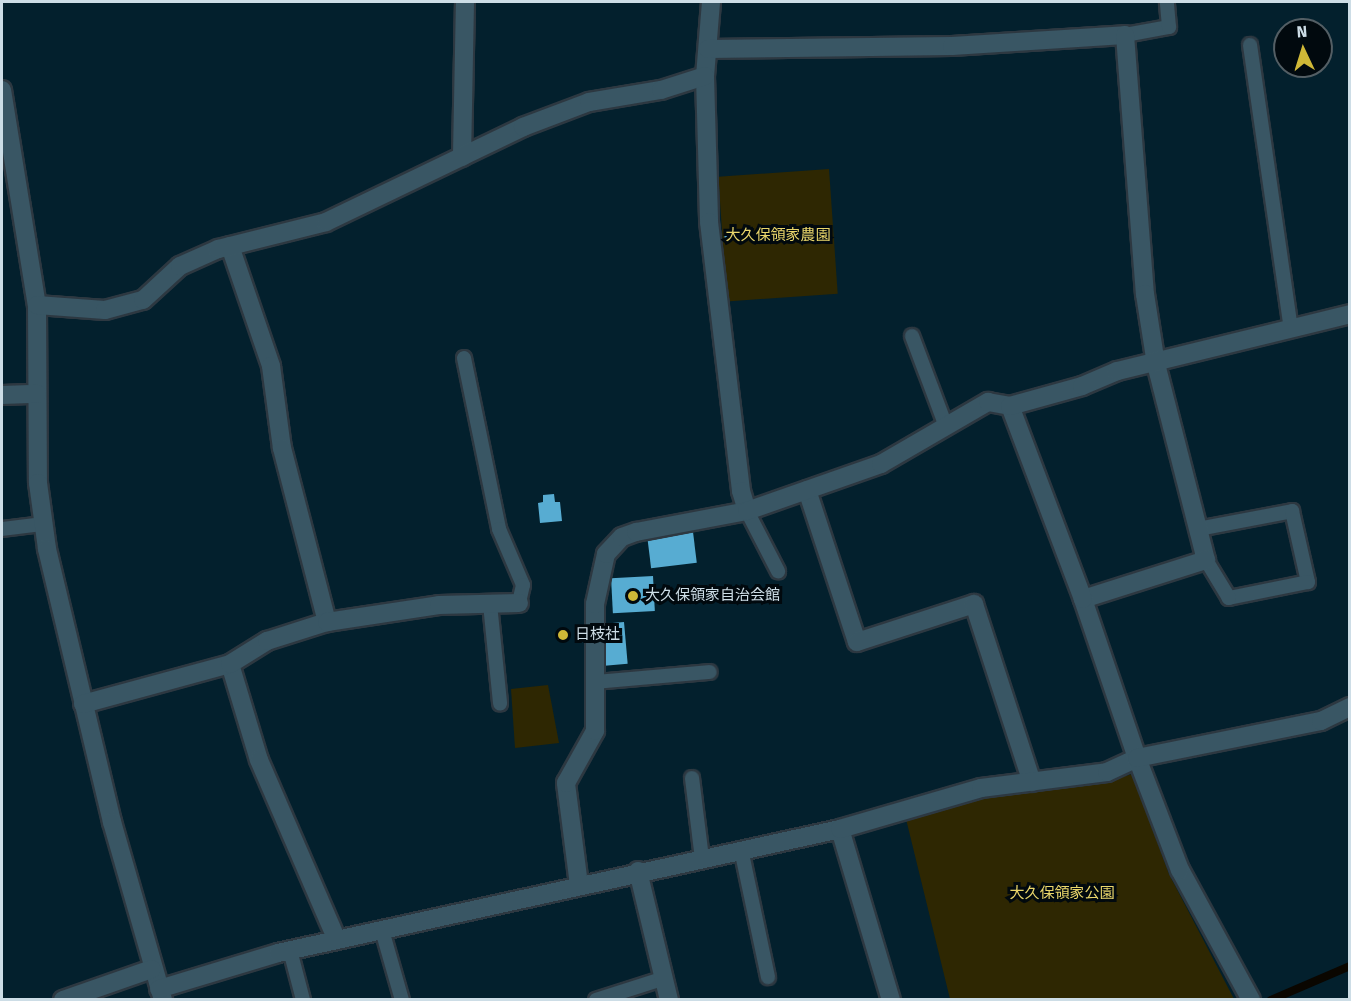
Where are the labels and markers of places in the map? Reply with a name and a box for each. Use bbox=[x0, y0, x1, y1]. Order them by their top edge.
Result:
place label: 大久保領家自治会館 bbox=[645, 587, 780, 605]
marker: 大久保領家自治会館 bbox=[626, 589, 640, 603]
place label: 日枝社 bbox=[575, 626, 620, 644]
marker: 日枝社 bbox=[556, 628, 570, 642]

